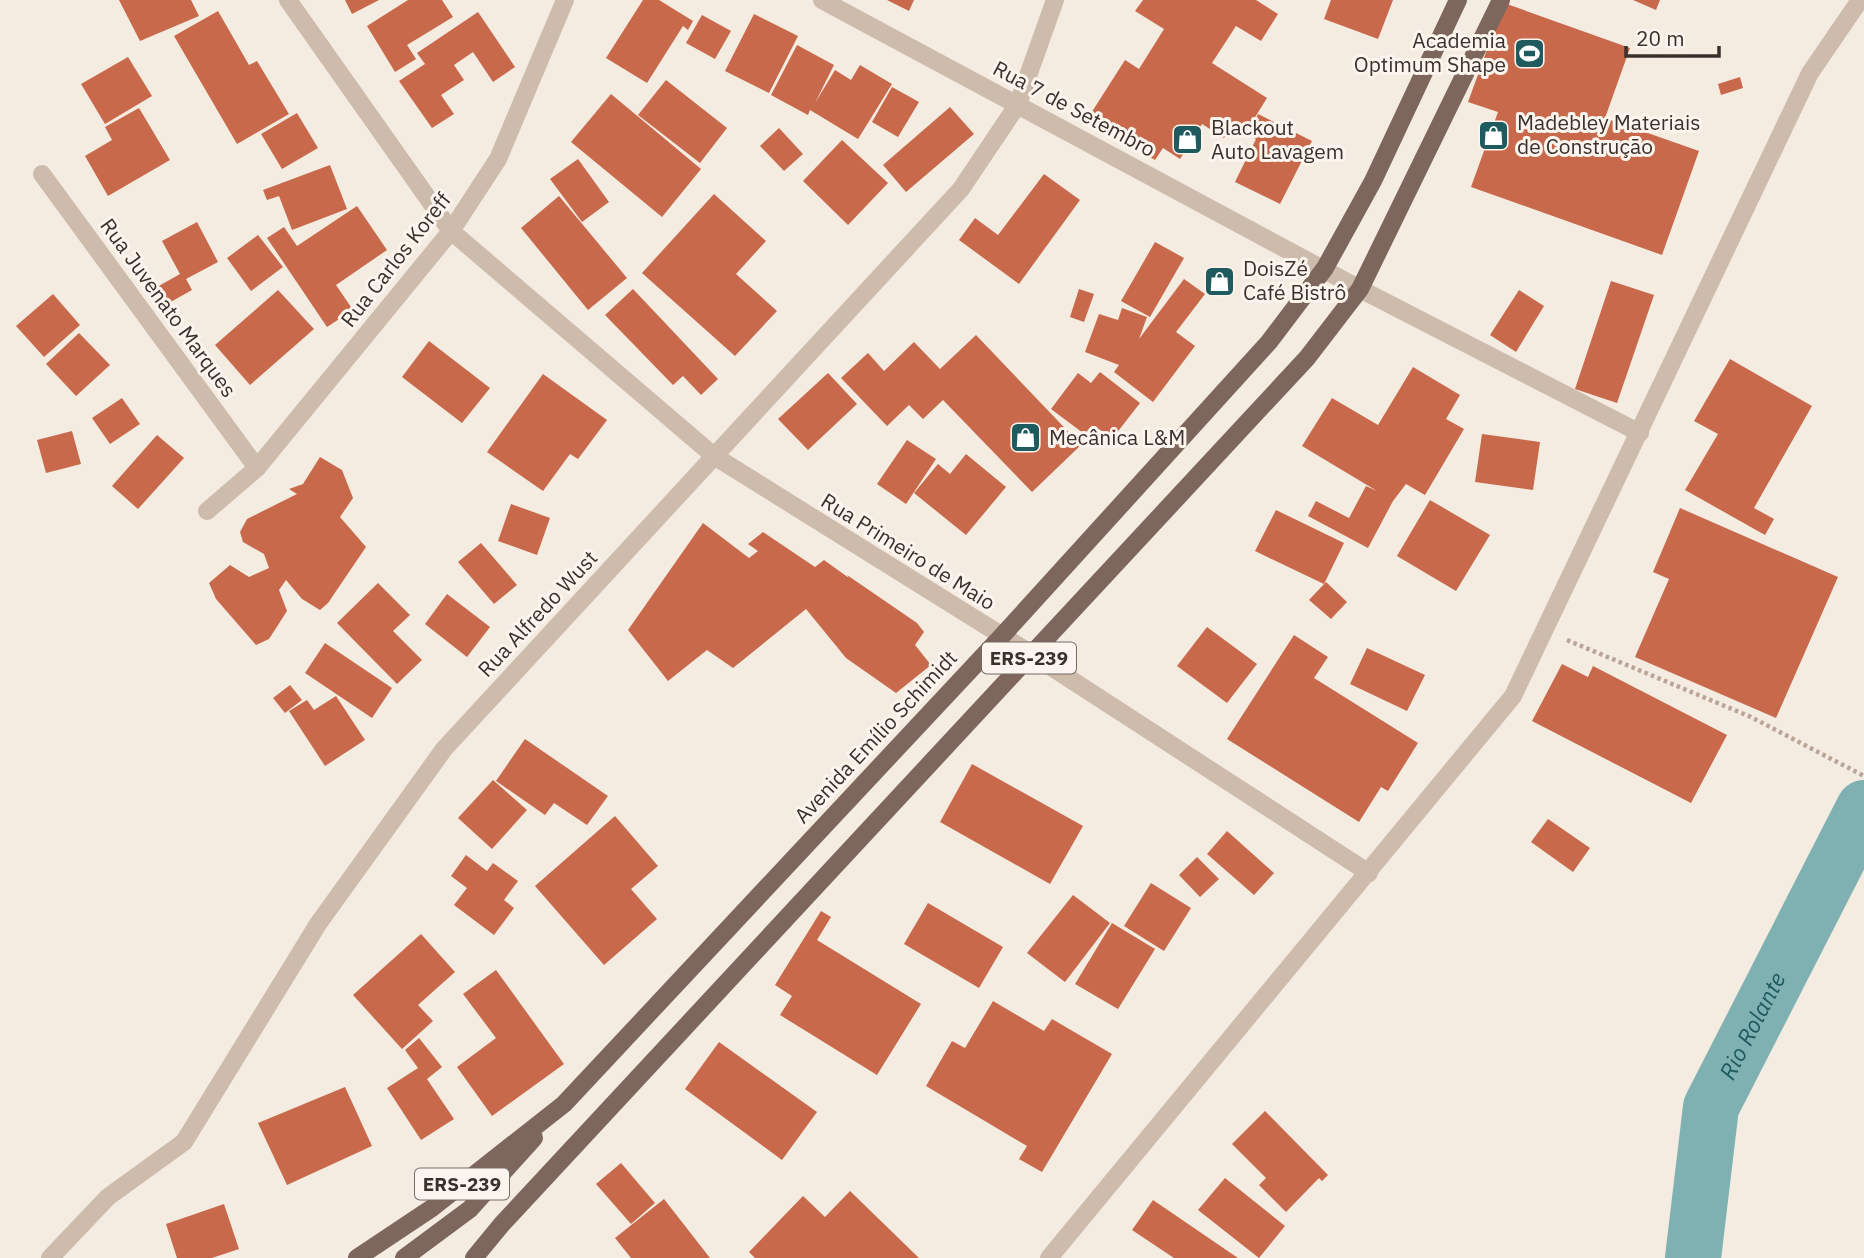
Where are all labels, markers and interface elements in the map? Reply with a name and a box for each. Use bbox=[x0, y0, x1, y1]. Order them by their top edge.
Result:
scale bar bbox=[1626, 14, 1719, 58]
text: 20 m bbox=[1636, 24, 1685, 52]
place label: Academia Optimum Shape bbox=[1354, 26, 1506, 78]
sports icon: Academia Optimum Shape bbox=[1512, 36, 1546, 70]
street label: Rua 7 de Setembro bbox=[988, 53, 1161, 163]
place label: Madebley Materiais de Construção bbox=[1517, 108, 1700, 160]
place label: Blackout Auto Lavagem bbox=[1211, 113, 1344, 165]
shop icon: Madebley Materiais de Construção bbox=[1477, 118, 1511, 152]
shop icon: Blackout Auto Lavagem bbox=[1171, 123, 1205, 157]
street label: Rua Carlos Koreff bbox=[334, 186, 457, 332]
street label: Rua Juvenato Marques bbox=[94, 212, 243, 403]
place label: DoisZé Café Bistrô bbox=[1243, 254, 1346, 306]
shop icon: DoisZé Café Bistrô bbox=[1203, 264, 1237, 298]
shop icon: Mecânica L&M bbox=[1009, 421, 1043, 455]
place label: Mecânica L&M bbox=[1049, 423, 1185, 451]
street label: Rua Primeiro de Maio bbox=[816, 486, 1001, 616]
street label: Rua Alfredo Wust bbox=[471, 544, 603, 683]
road number: ERS-239 bbox=[982, 642, 1076, 674]
street label: Avenida Emílio Schimidt bbox=[788, 644, 963, 829]
water label: Rio Rolante bbox=[1712, 967, 1792, 1084]
road number: ERS-239 bbox=[415, 1168, 509, 1200]

